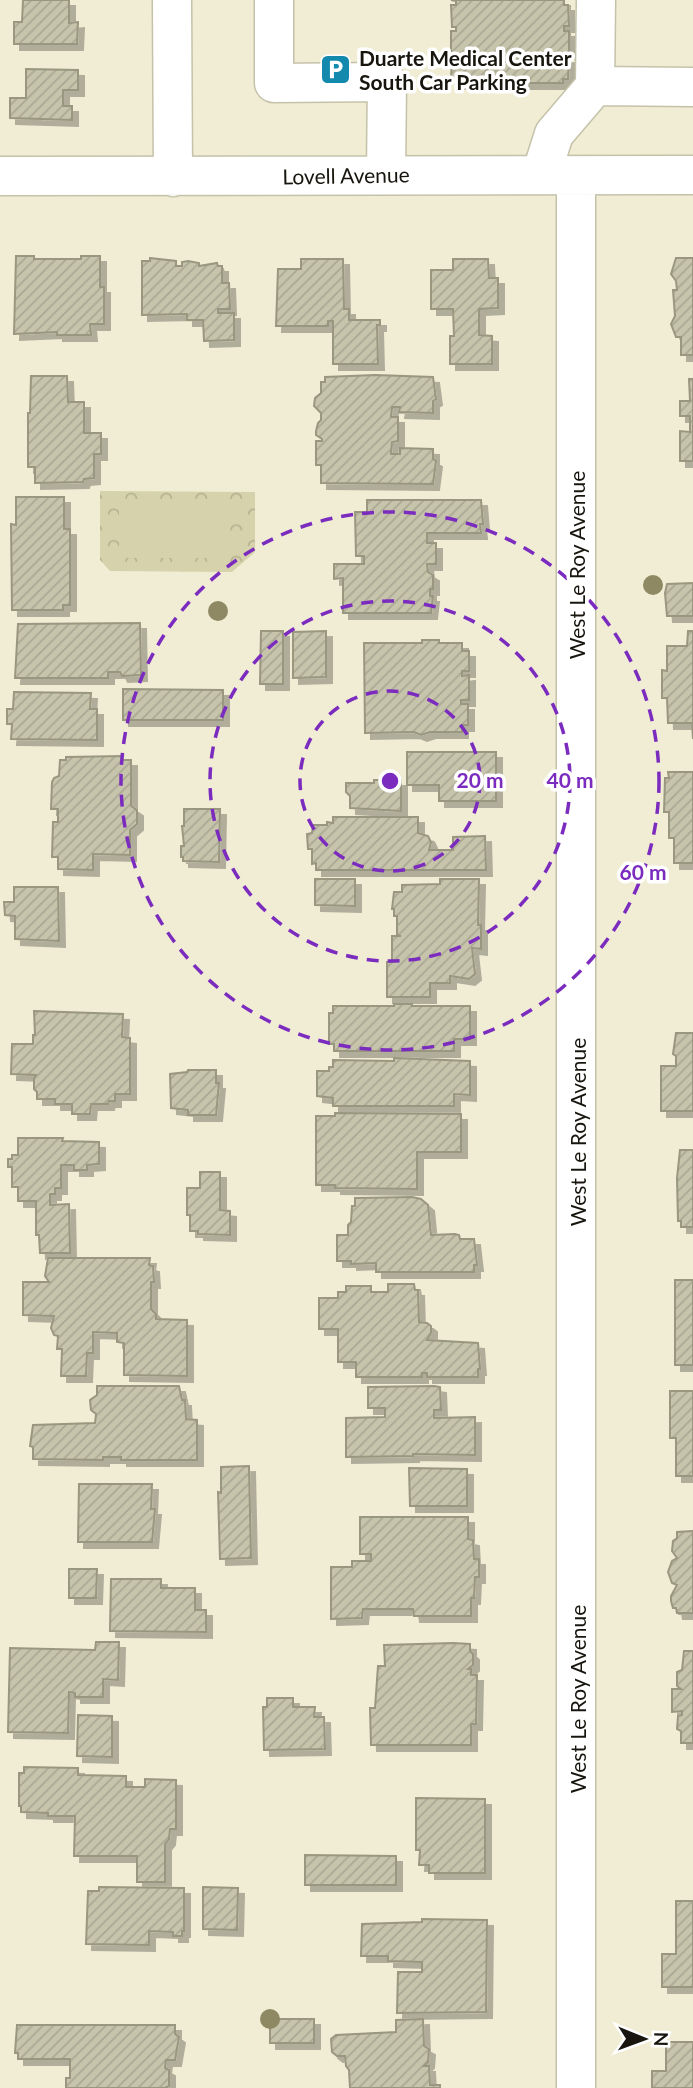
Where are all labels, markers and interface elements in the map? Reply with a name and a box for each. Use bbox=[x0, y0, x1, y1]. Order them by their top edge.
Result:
place label: Duarte Medical Center South Car Parking bbox=[359, 45, 572, 94]
parking icon: Duarte Medical Center South Car Parking bbox=[319, 52, 353, 86]
street label: Lovell Avenue bbox=[282, 161, 410, 189]
street label: West Le Roy Avenue bbox=[564, 471, 589, 659]
text: 20 m bbox=[456, 767, 504, 792]
text: 40 m bbox=[546, 767, 594, 792]
centre of rings bbox=[378, 769, 402, 793]
text: 60 m bbox=[619, 859, 667, 884]
street label: West Le Roy Avenue bbox=[565, 1038, 590, 1226]
street label: West Le Roy Avenue bbox=[565, 1605, 590, 1793]
north arrow bbox=[609, 2004, 679, 2074]
text: N bbox=[650, 2032, 673, 2047]

